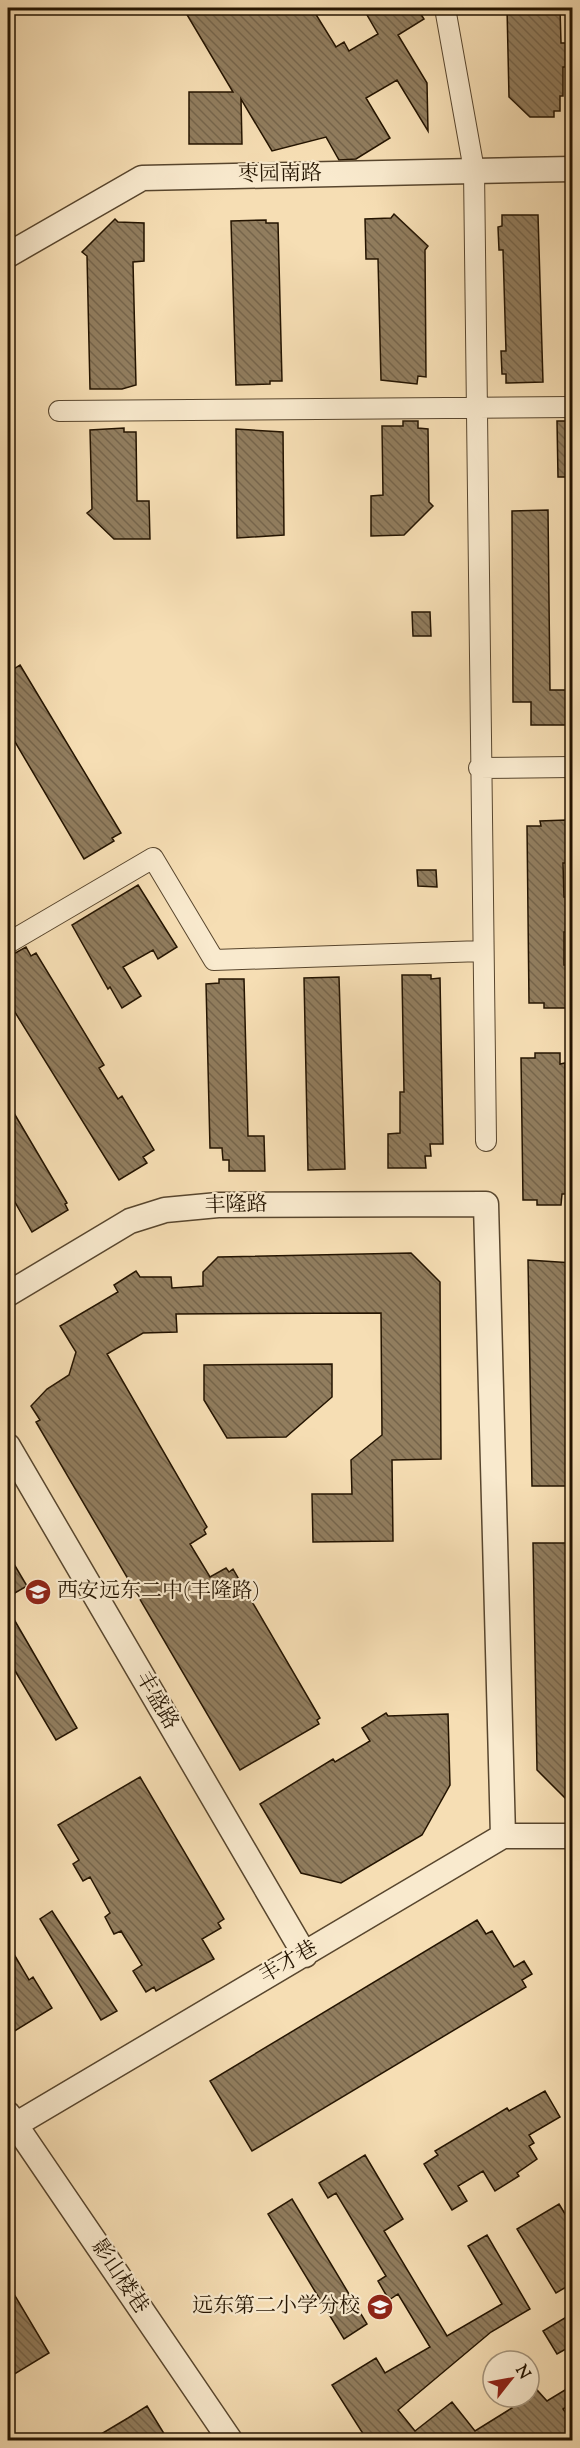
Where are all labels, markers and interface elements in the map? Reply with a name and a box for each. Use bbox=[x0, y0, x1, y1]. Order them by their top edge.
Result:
street label: 枣园南路 bbox=[238, 159, 322, 191]
street label: 丰隆路 bbox=[204, 1190, 268, 1222]
school or university icon: 西安远东二中(丰隆路) bbox=[23, 1577, 53, 1607]
place label: 西安远东二中(丰隆路) bbox=[57, 1577, 260, 1607]
street label: 丰盛路 bbox=[127, 1666, 185, 1736]
street label: 丰才巷 bbox=[254, 1934, 324, 1992]
street label: 影山楼巷 bbox=[83, 2234, 155, 2320]
place label: 远东第二小学分校 bbox=[192, 2292, 360, 2322]
school or university icon: 远东第二小学分校 bbox=[365, 2292, 395, 2322]
north arrow bbox=[481, 2349, 541, 2409]
text: N bbox=[509, 2361, 535, 2384]

